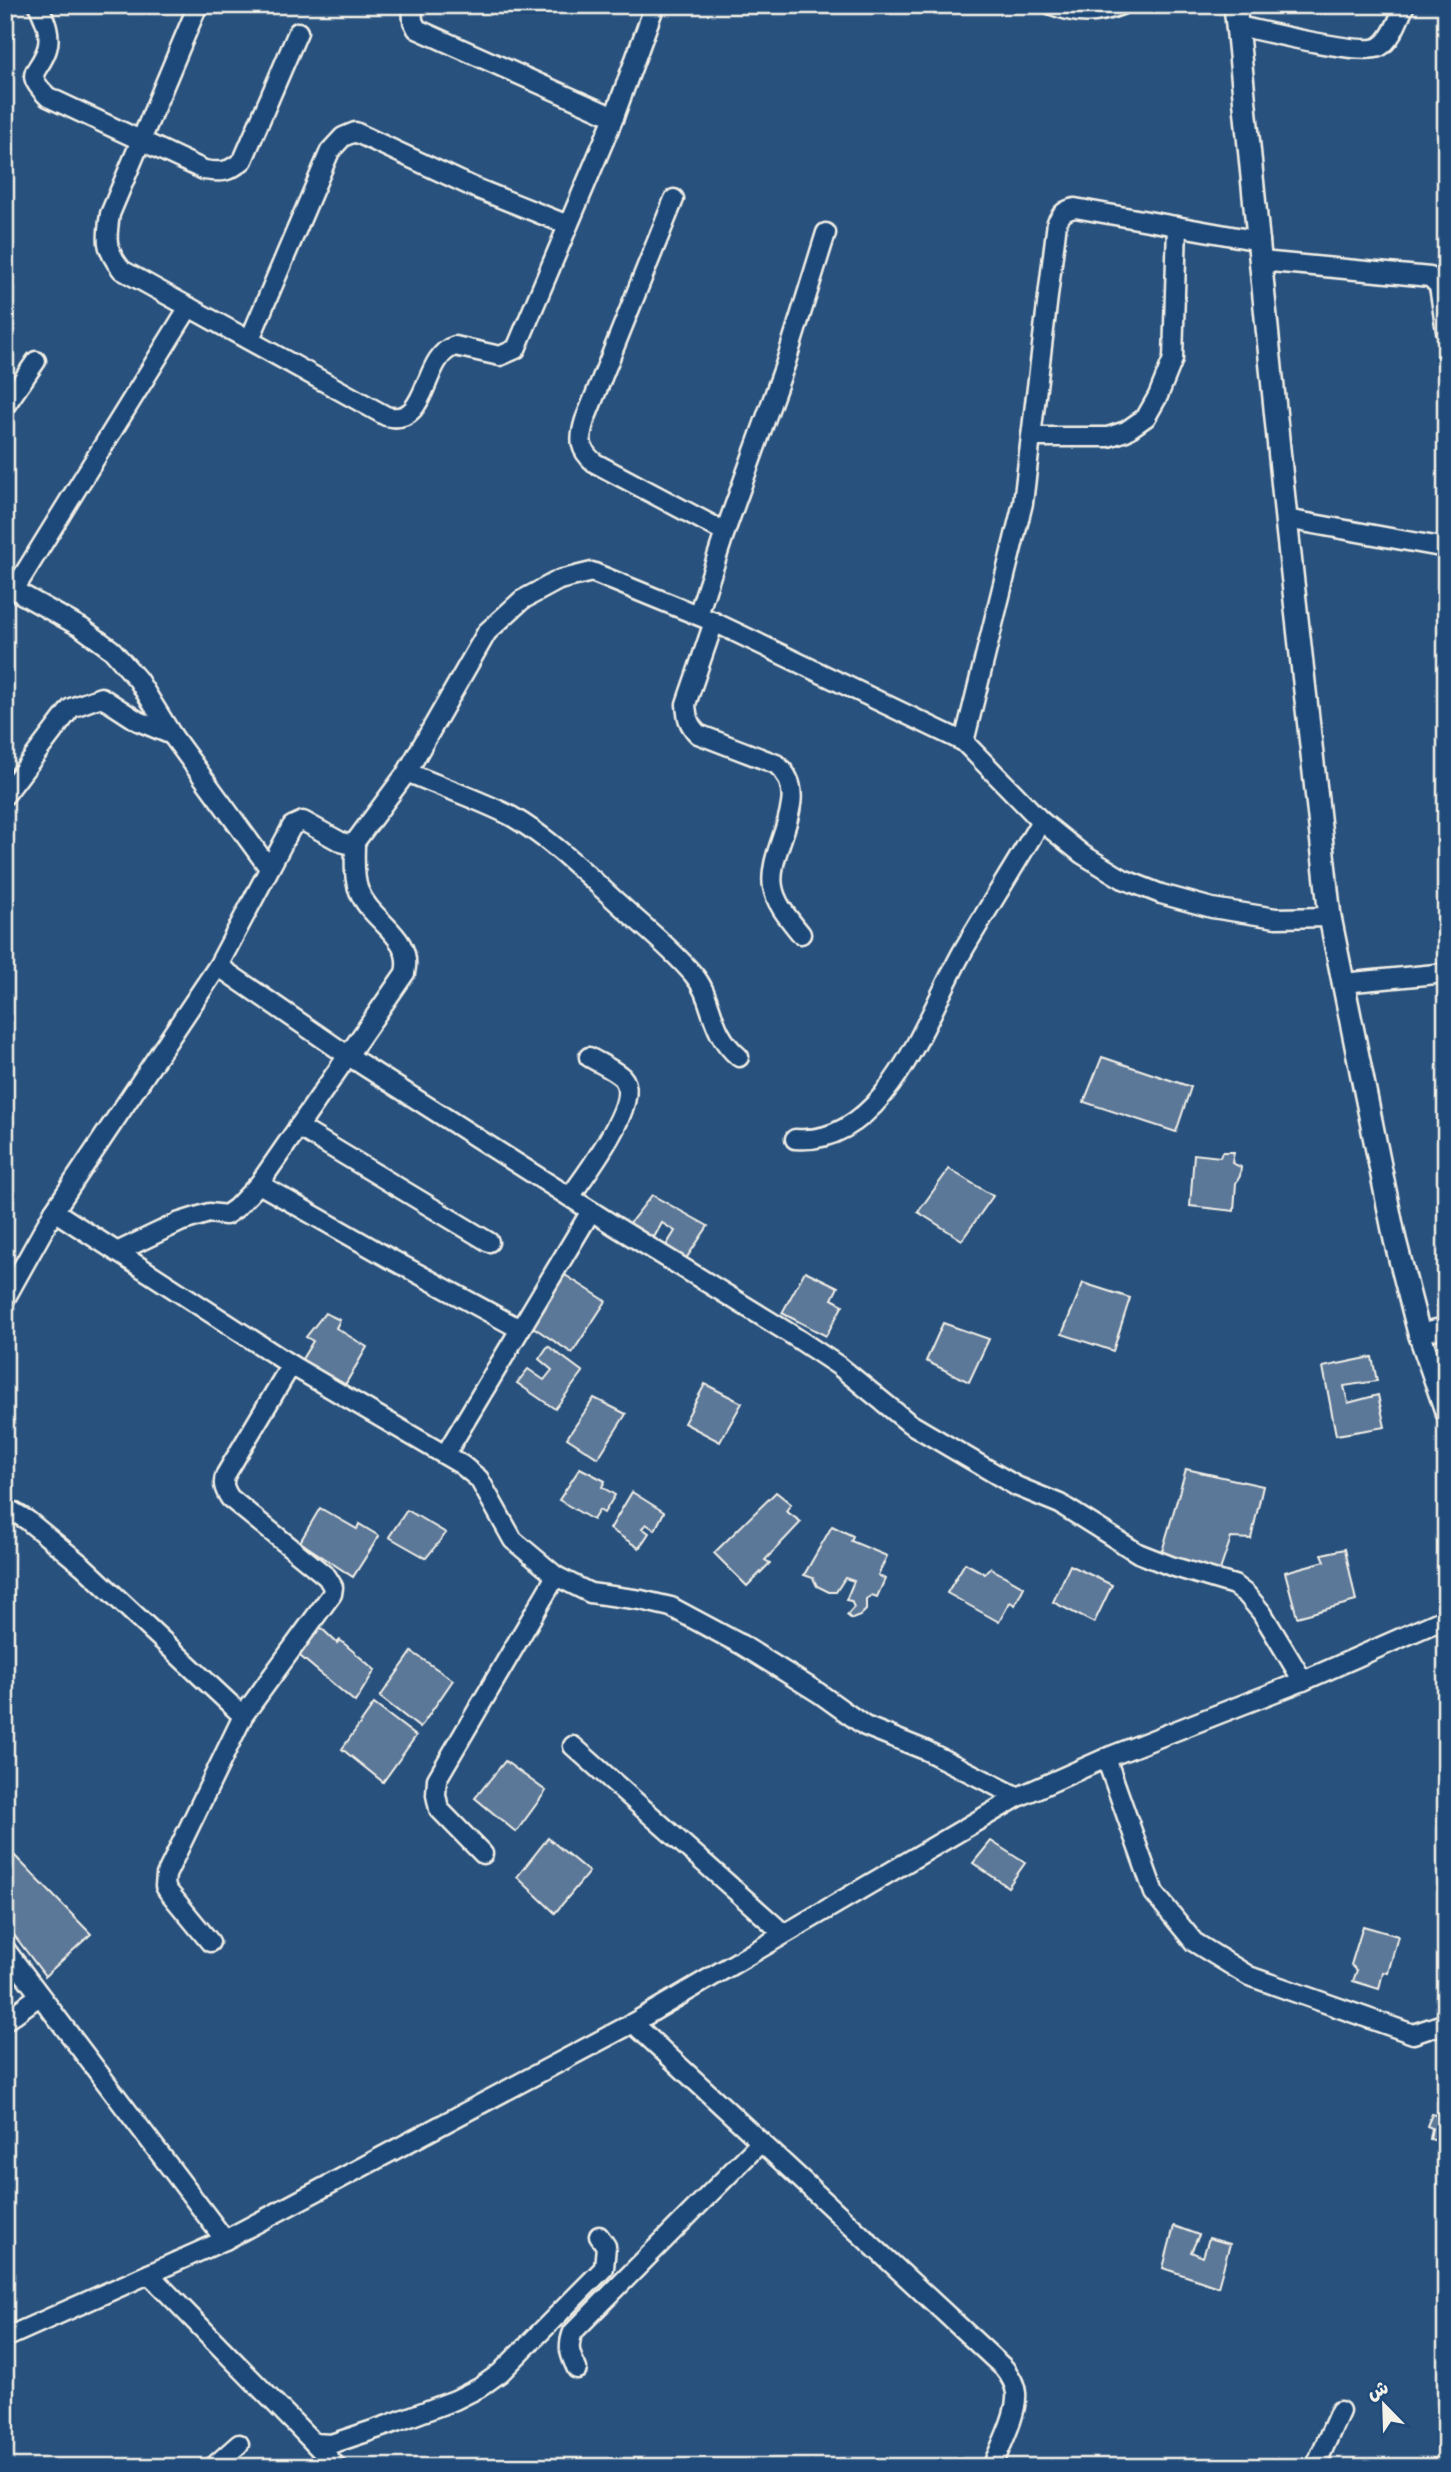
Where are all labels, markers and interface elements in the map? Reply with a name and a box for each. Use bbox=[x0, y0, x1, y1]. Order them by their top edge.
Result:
north arrow bbox=[1350, 2370, 1420, 2440]
text: ش bbox=[1363, 2375, 1393, 2406]

